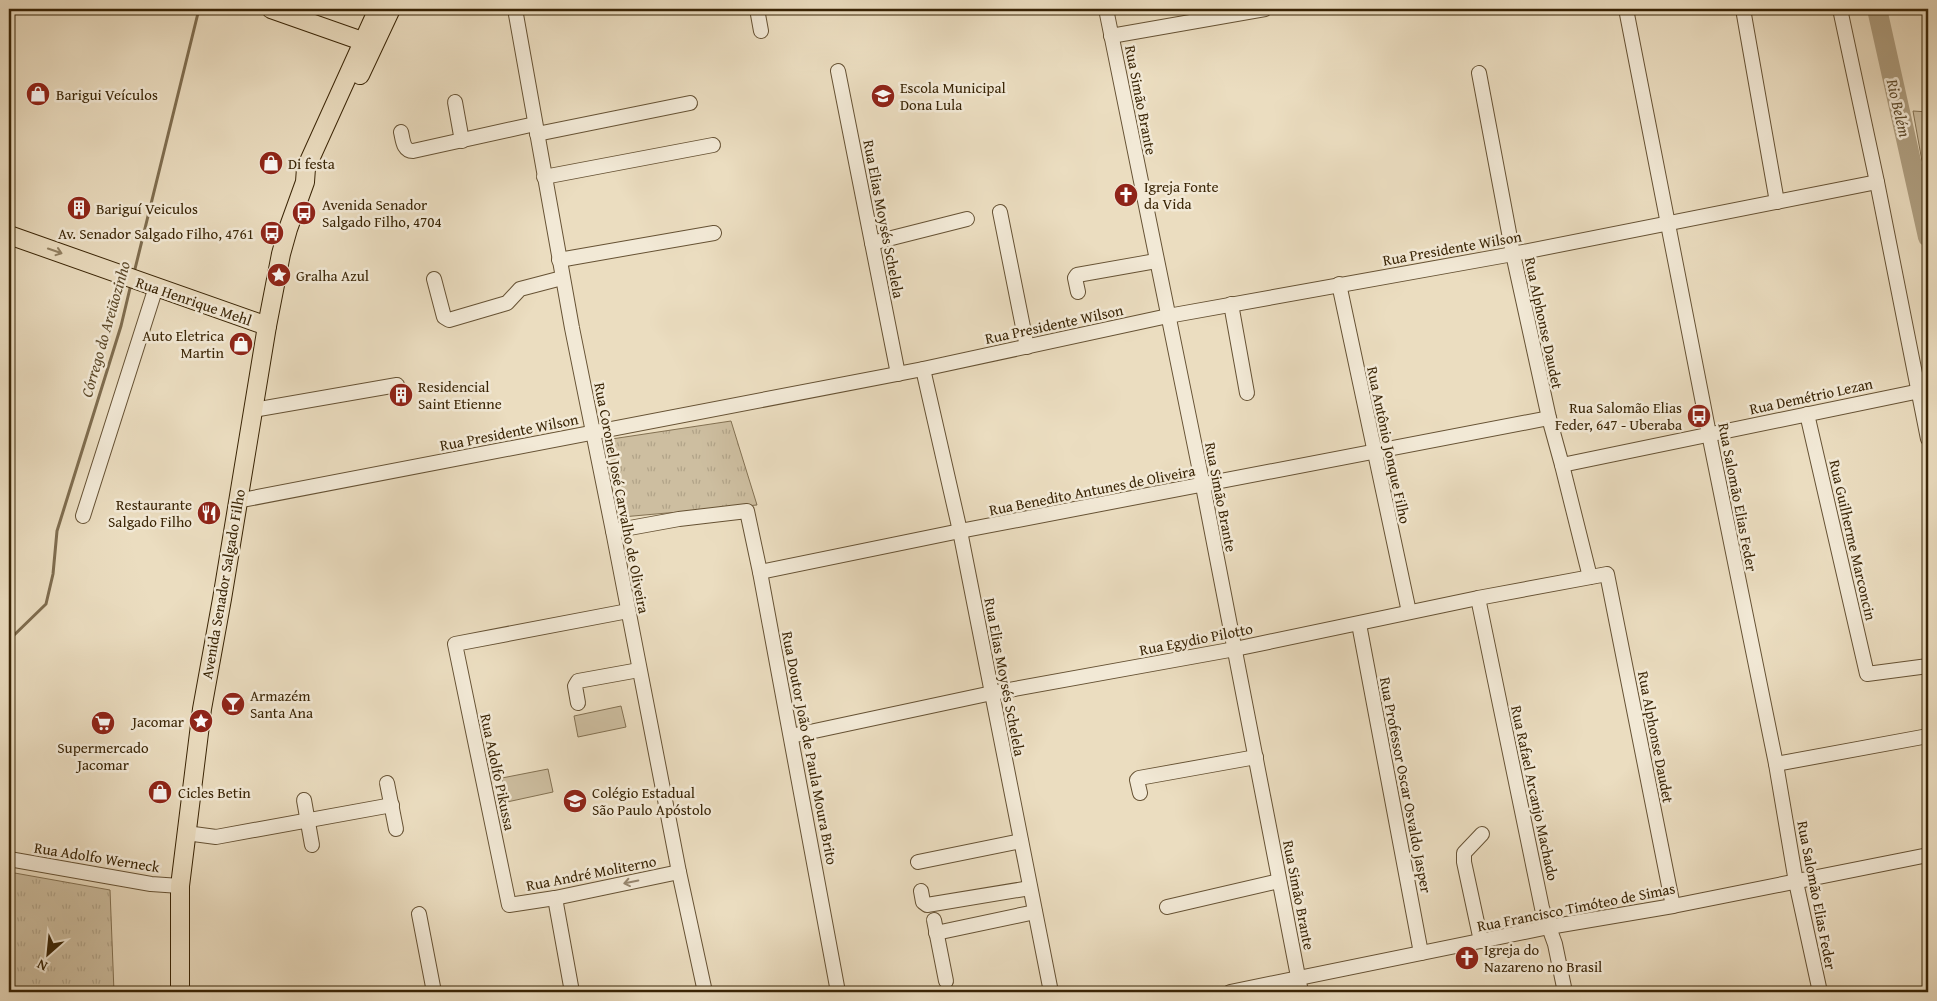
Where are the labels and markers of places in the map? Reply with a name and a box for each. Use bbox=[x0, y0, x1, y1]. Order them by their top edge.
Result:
place label: Escola Municipal Dona Lula bbox=[900, 77, 1006, 115]
shop icon: Barigui Veículos bbox=[25, 81, 51, 107]
school or university icon: Escola Municipal Dona Lula bbox=[870, 83, 896, 109]
place label: Barigui Veículos bbox=[56, 84, 158, 105]
shop icon: Di festa bbox=[258, 150, 284, 176]
place label: Di festa bbox=[288, 153, 335, 174]
place label: Igreja Fonte da Vida bbox=[1144, 176, 1219, 214]
church icon: Igreja Fonte da Vida bbox=[1113, 182, 1139, 208]
place label: Avenida Senador Salgado Filho, 4704 bbox=[322, 194, 442, 232]
building icon: Bariguí Veiculos bbox=[66, 195, 92, 221]
place label: Bariguí Veiculos bbox=[96, 198, 198, 219]
bus stop icon: Avenida Senador Salgado Filho, 4704 bbox=[291, 200, 317, 226]
bus stop icon: Av. Senador Salgado Filho, 4761 bbox=[259, 220, 285, 246]
place label: Av. Senador Salgado Filho, 4761 bbox=[58, 223, 254, 244]
place icon: Gralha Azul bbox=[266, 262, 292, 288]
place label: Gralha Azul bbox=[296, 265, 369, 286]
place label: Auto Eletrica Martin bbox=[142, 325, 225, 363]
shop icon: Auto Eletrica Martin bbox=[228, 331, 254, 357]
place label: Residencial Saint Etienne bbox=[418, 376, 502, 414]
building icon: Residencial Saint Etienne bbox=[388, 382, 414, 408]
place label: Rua Salomão Elias Feder, 647 - Uberaba bbox=[1555, 397, 1682, 435]
bus stop icon: Rua Salomão Elias Feder, 647 - Uberaba bbox=[1686, 403, 1712, 429]
place label: Restaurante Salgado Filho bbox=[108, 494, 192, 532]
restaurant icon: Restaurante Salgado Filho bbox=[196, 500, 222, 526]
place label: Armazém Santa Ana bbox=[250, 685, 313, 723]
bar icon: Armazém Santa Ana bbox=[220, 691, 246, 717]
place icon: Jacomar bbox=[188, 708, 214, 734]
supermarket icon: Supermercado Jacomar bbox=[90, 710, 116, 736]
place label: Jacomar bbox=[130, 711, 184, 732]
place label: Supermercado Jacomar bbox=[57, 737, 149, 775]
shop icon: Cicles Betin bbox=[147, 779, 173, 805]
place label: Cicles Betin bbox=[178, 782, 251, 803]
place label: Colégio Estadual São Paulo Apóstolo bbox=[592, 782, 712, 820]
school or university icon: Colégio Estadual São Paulo Apóstolo bbox=[562, 788, 588, 814]
place label: Igreja do Nazareno no Brasil bbox=[1484, 939, 1602, 977]
church icon: Igreja do Nazareno no Brasil bbox=[1454, 945, 1480, 971]

